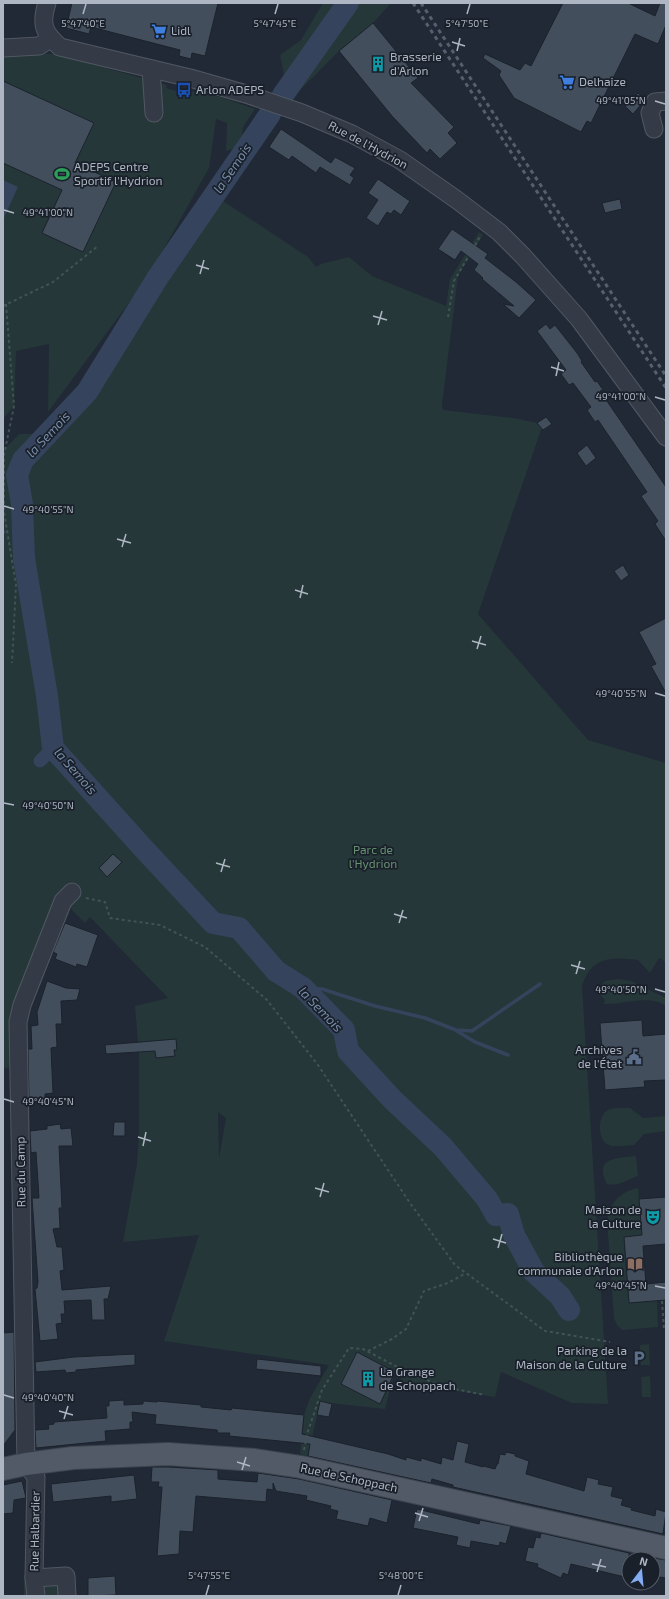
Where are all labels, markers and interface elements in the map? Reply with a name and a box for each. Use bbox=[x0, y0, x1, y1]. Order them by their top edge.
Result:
text: 5°47'40"E bbox=[61, 17, 105, 29]
text: 5°47'45"E bbox=[254, 17, 297, 29]
text: 5°47'50"E bbox=[446, 17, 489, 29]
supermarket icon: Lidl bbox=[150, 22, 168, 40]
place label: Lidl bbox=[171, 23, 191, 37]
place label: Brasserie d'Arlon bbox=[390, 49, 442, 77]
building icon: Brasserie d'Arlon bbox=[369, 55, 387, 73]
supermarket icon: Delhaize bbox=[558, 73, 576, 91]
place label: Delhaize bbox=[579, 74, 626, 88]
bus stop icon: Arlon ADEPS bbox=[175, 81, 193, 99]
place label: Arlon ADEPS bbox=[196, 82, 264, 96]
text: 49°41'05"N bbox=[596, 94, 646, 106]
street label: Rue de l'Hydrion bbox=[326, 117, 411, 171]
water label: la Semois bbox=[209, 140, 255, 196]
place label: ADEPS Centre Sportif l'Hydrion bbox=[74, 159, 162, 187]
sports icon: ADEPS Centre Sportif l'Hydrion bbox=[53, 165, 71, 183]
text: 49°41'00"N bbox=[23, 206, 73, 218]
text: 49°41'00"N bbox=[596, 390, 646, 402]
water label: la Semois bbox=[23, 407, 74, 460]
text: 49°40'55"N bbox=[22, 503, 74, 515]
text: 49°40'55"N bbox=[595, 687, 647, 699]
water label: la Semois bbox=[51, 744, 101, 798]
text: 49°40'50"N bbox=[22, 799, 74, 811]
park label: Parc de l'Hydrion bbox=[349, 842, 397, 870]
water label: la Semois bbox=[295, 983, 347, 1035]
text: 49°40'50"N bbox=[595, 983, 647, 995]
place label: Archives de l'État bbox=[575, 1042, 622, 1070]
public building icon: Archives de l'État bbox=[625, 1048, 643, 1066]
text: 49°40'45"N bbox=[22, 1095, 74, 1107]
street label: Rue du Camp bbox=[12, 1137, 28, 1207]
place label: Maison de la Culture bbox=[585, 1202, 641, 1230]
theatre icon: Maison de la Culture bbox=[644, 1208, 662, 1226]
place label: Bibliothèque communale d'Arlon bbox=[518, 1249, 623, 1277]
library icon: Bibliothèque communale d'Arlon bbox=[626, 1255, 644, 1273]
text: 49°40'45"N bbox=[595, 1279, 647, 1291]
place label: Parking de la Maison de la Culture bbox=[516, 1343, 627, 1371]
parking icon: Parking de la Maison de la Culture bbox=[630, 1349, 648, 1367]
place label: La Grange de Schoppach bbox=[380, 1364, 456, 1392]
building icon: La Grange de Schoppach bbox=[359, 1370, 377, 1388]
text: 49°40'40"N bbox=[22, 1391, 74, 1403]
street label: Rue de Schoppach bbox=[299, 1460, 399, 1494]
street label: Rue Halbardier bbox=[26, 1490, 42, 1571]
north arrow bbox=[621, 1551, 661, 1591]
text: N bbox=[638, 1554, 650, 1568]
text: 5°47'55"E bbox=[188, 1569, 230, 1581]
text: 5°48'00"E bbox=[379, 1569, 424, 1581]

